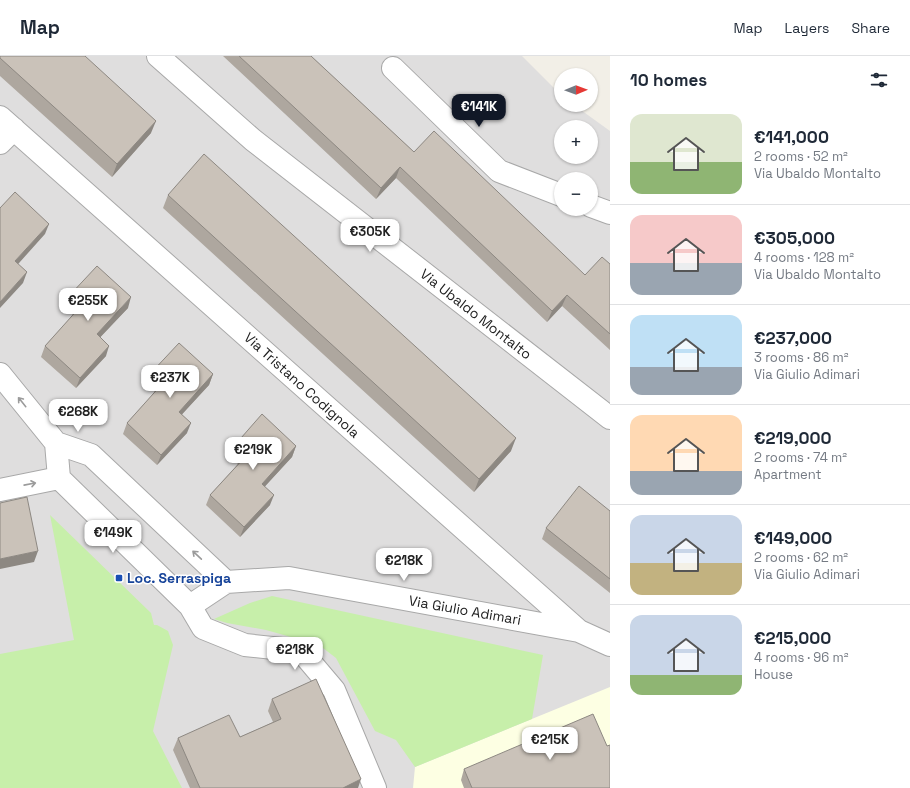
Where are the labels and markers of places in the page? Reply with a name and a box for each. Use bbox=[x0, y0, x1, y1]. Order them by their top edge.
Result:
pin: €141K bbox=[451, 94, 507, 128]
pin: €305K bbox=[342, 219, 398, 253]
pin: €255K bbox=[60, 288, 116, 322]
pin: €237K bbox=[142, 365, 198, 399]
pin: €268K bbox=[50, 399, 106, 433]
pin: €219K bbox=[225, 437, 281, 471]
pin: €149K bbox=[85, 520, 141, 554]
pin: €218K bbox=[376, 548, 432, 582]
place label: Loc. Serraspiga bbox=[127, 569, 231, 587]
marker: Loc. Serraspiga bbox=[114, 573, 124, 583]
pin: €218K bbox=[267, 637, 323, 671]
pin: €215K bbox=[522, 727, 578, 761]

